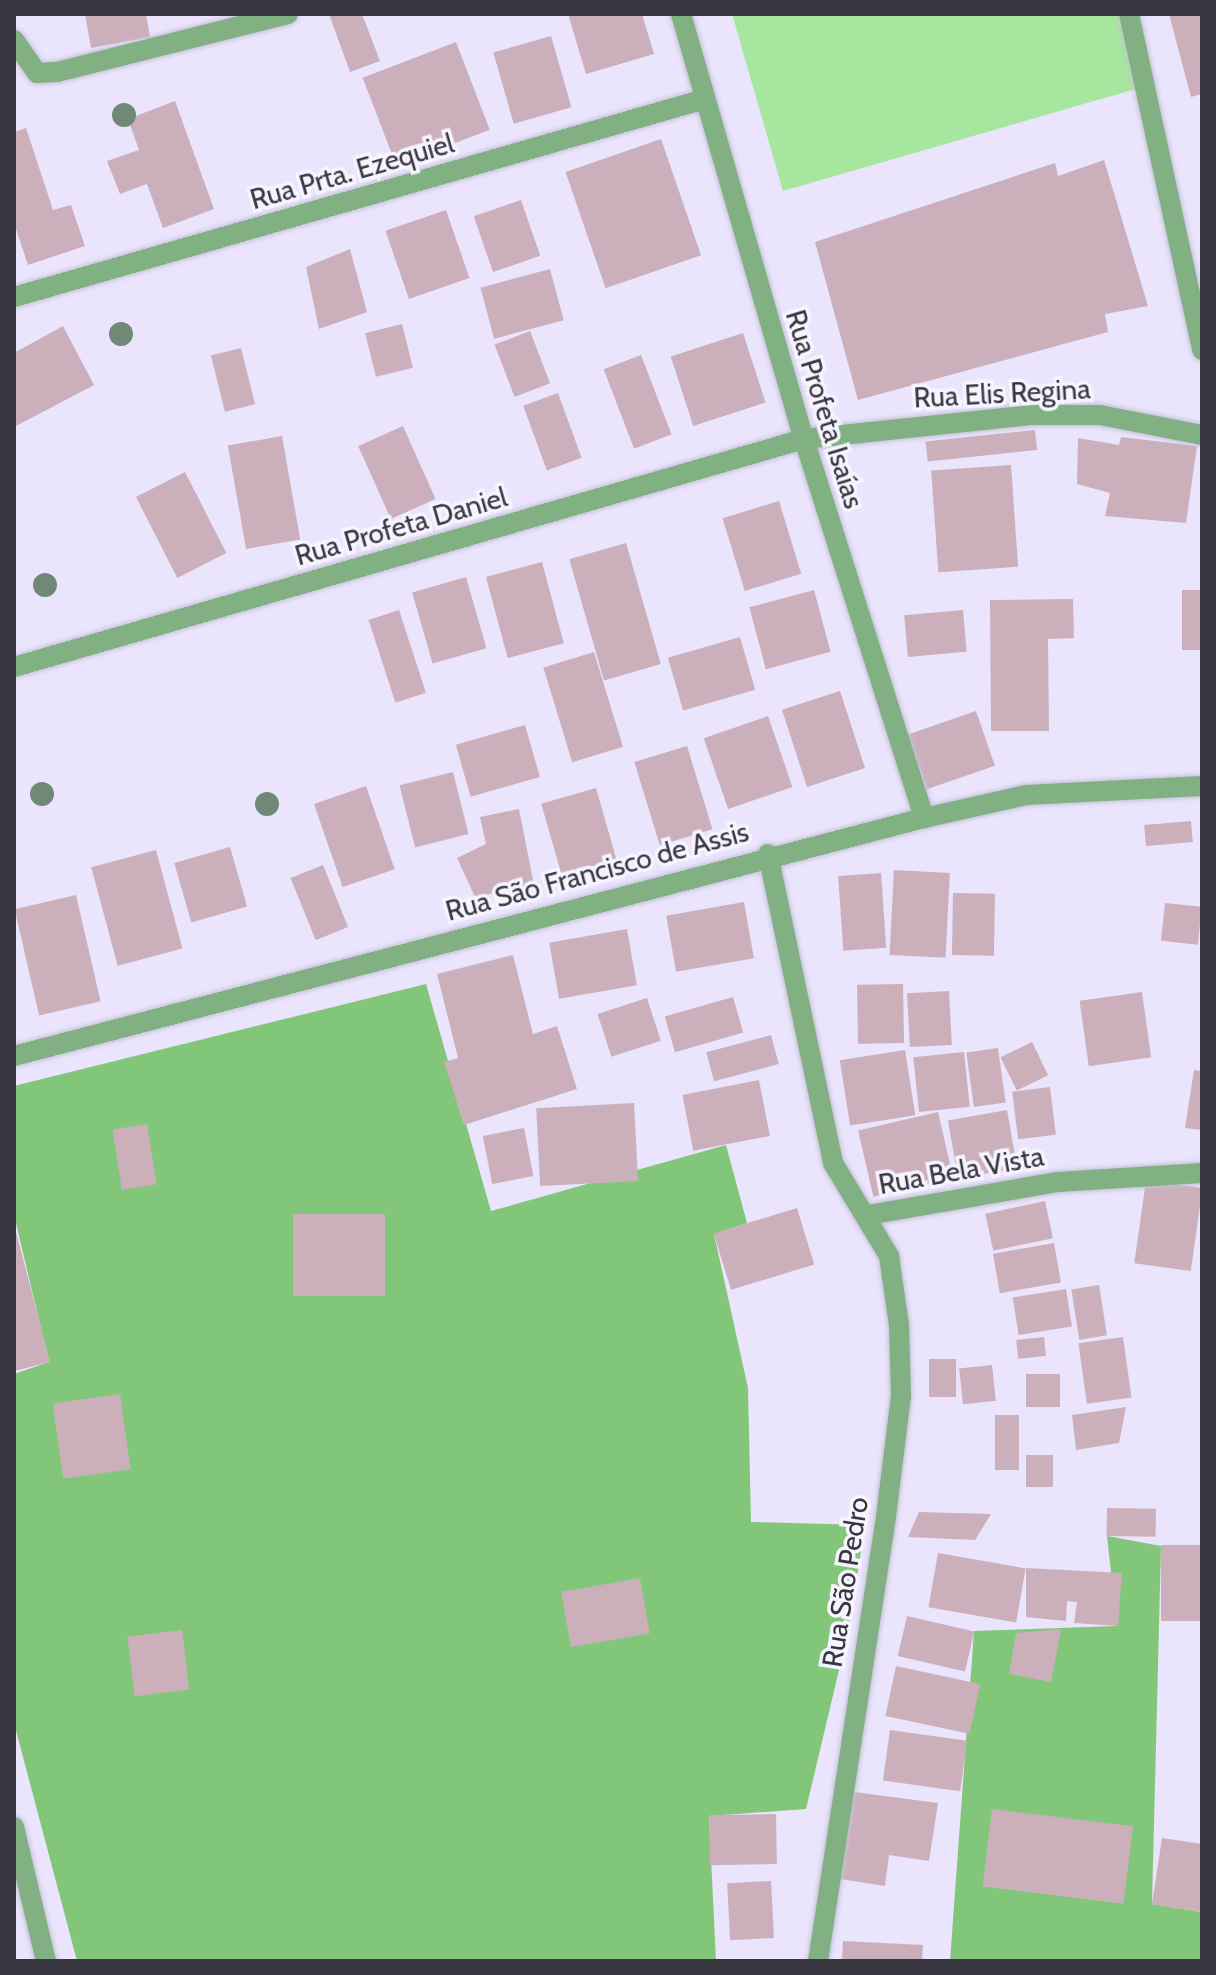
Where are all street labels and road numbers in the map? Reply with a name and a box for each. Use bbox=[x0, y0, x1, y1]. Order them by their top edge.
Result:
street label: Rua Prta. Ezequiel bbox=[246, 126, 458, 216]
street label: Rua Profeta Isaías bbox=[779, 306, 871, 512]
street label: Rua Elis Regina bbox=[913, 372, 1091, 414]
street label: Rua Profeta Daniel bbox=[291, 480, 511, 572]
street label: Rua São Francisco de Assis bbox=[442, 814, 752, 928]
street label: Rua Bela Vista bbox=[876, 1139, 1046, 1201]
street label: Rua São Pedro bbox=[815, 1494, 875, 1670]

